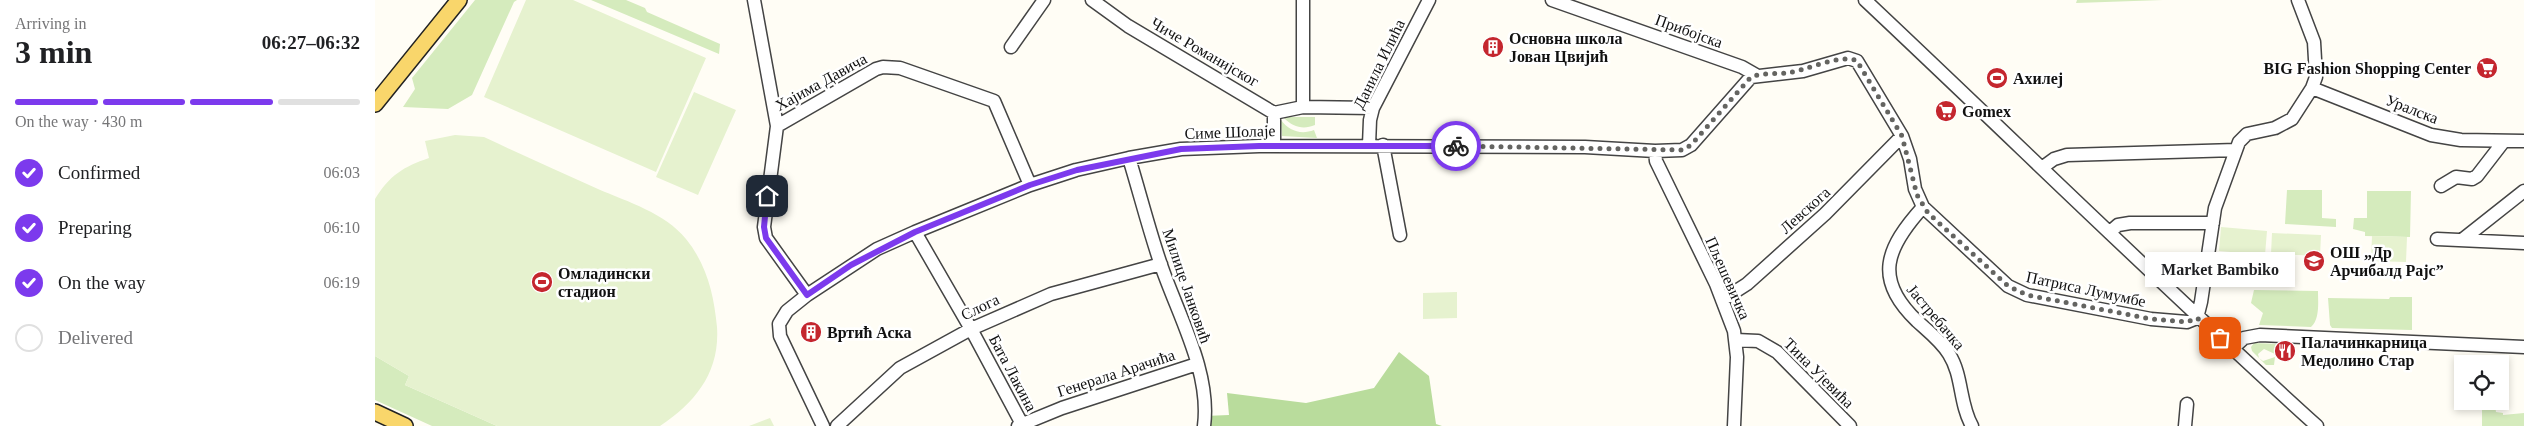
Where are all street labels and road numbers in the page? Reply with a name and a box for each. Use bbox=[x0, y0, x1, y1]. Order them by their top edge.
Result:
street label: Прибојска bbox=[1653, 11, 1725, 52]
street label: Чиче Романијског bbox=[1148, 14, 1262, 91]
street label: Данила Илића bbox=[1350, 16, 1409, 112]
street label: Хајима Давича bbox=[772, 50, 870, 115]
street label: Уралска bbox=[2383, 91, 2441, 128]
street label: Симе Шолаје bbox=[1184, 122, 1276, 143]
street label: Левскога bbox=[1777, 183, 1833, 237]
street label: Милице Јанковић bbox=[1158, 227, 1215, 346]
street label: Пљешевичка bbox=[1702, 234, 1754, 322]
street label: Патриса Лумумбе bbox=[2025, 268, 2147, 311]
street label: Јастребачка bbox=[1903, 281, 1968, 354]
street label: Слога bbox=[958, 291, 1002, 323]
street label: Бата Лакина bbox=[986, 332, 1040, 414]
street label: Тина Ујевића bbox=[1780, 335, 1857, 412]
street label: Генерала Арачића bbox=[1055, 346, 1177, 401]

